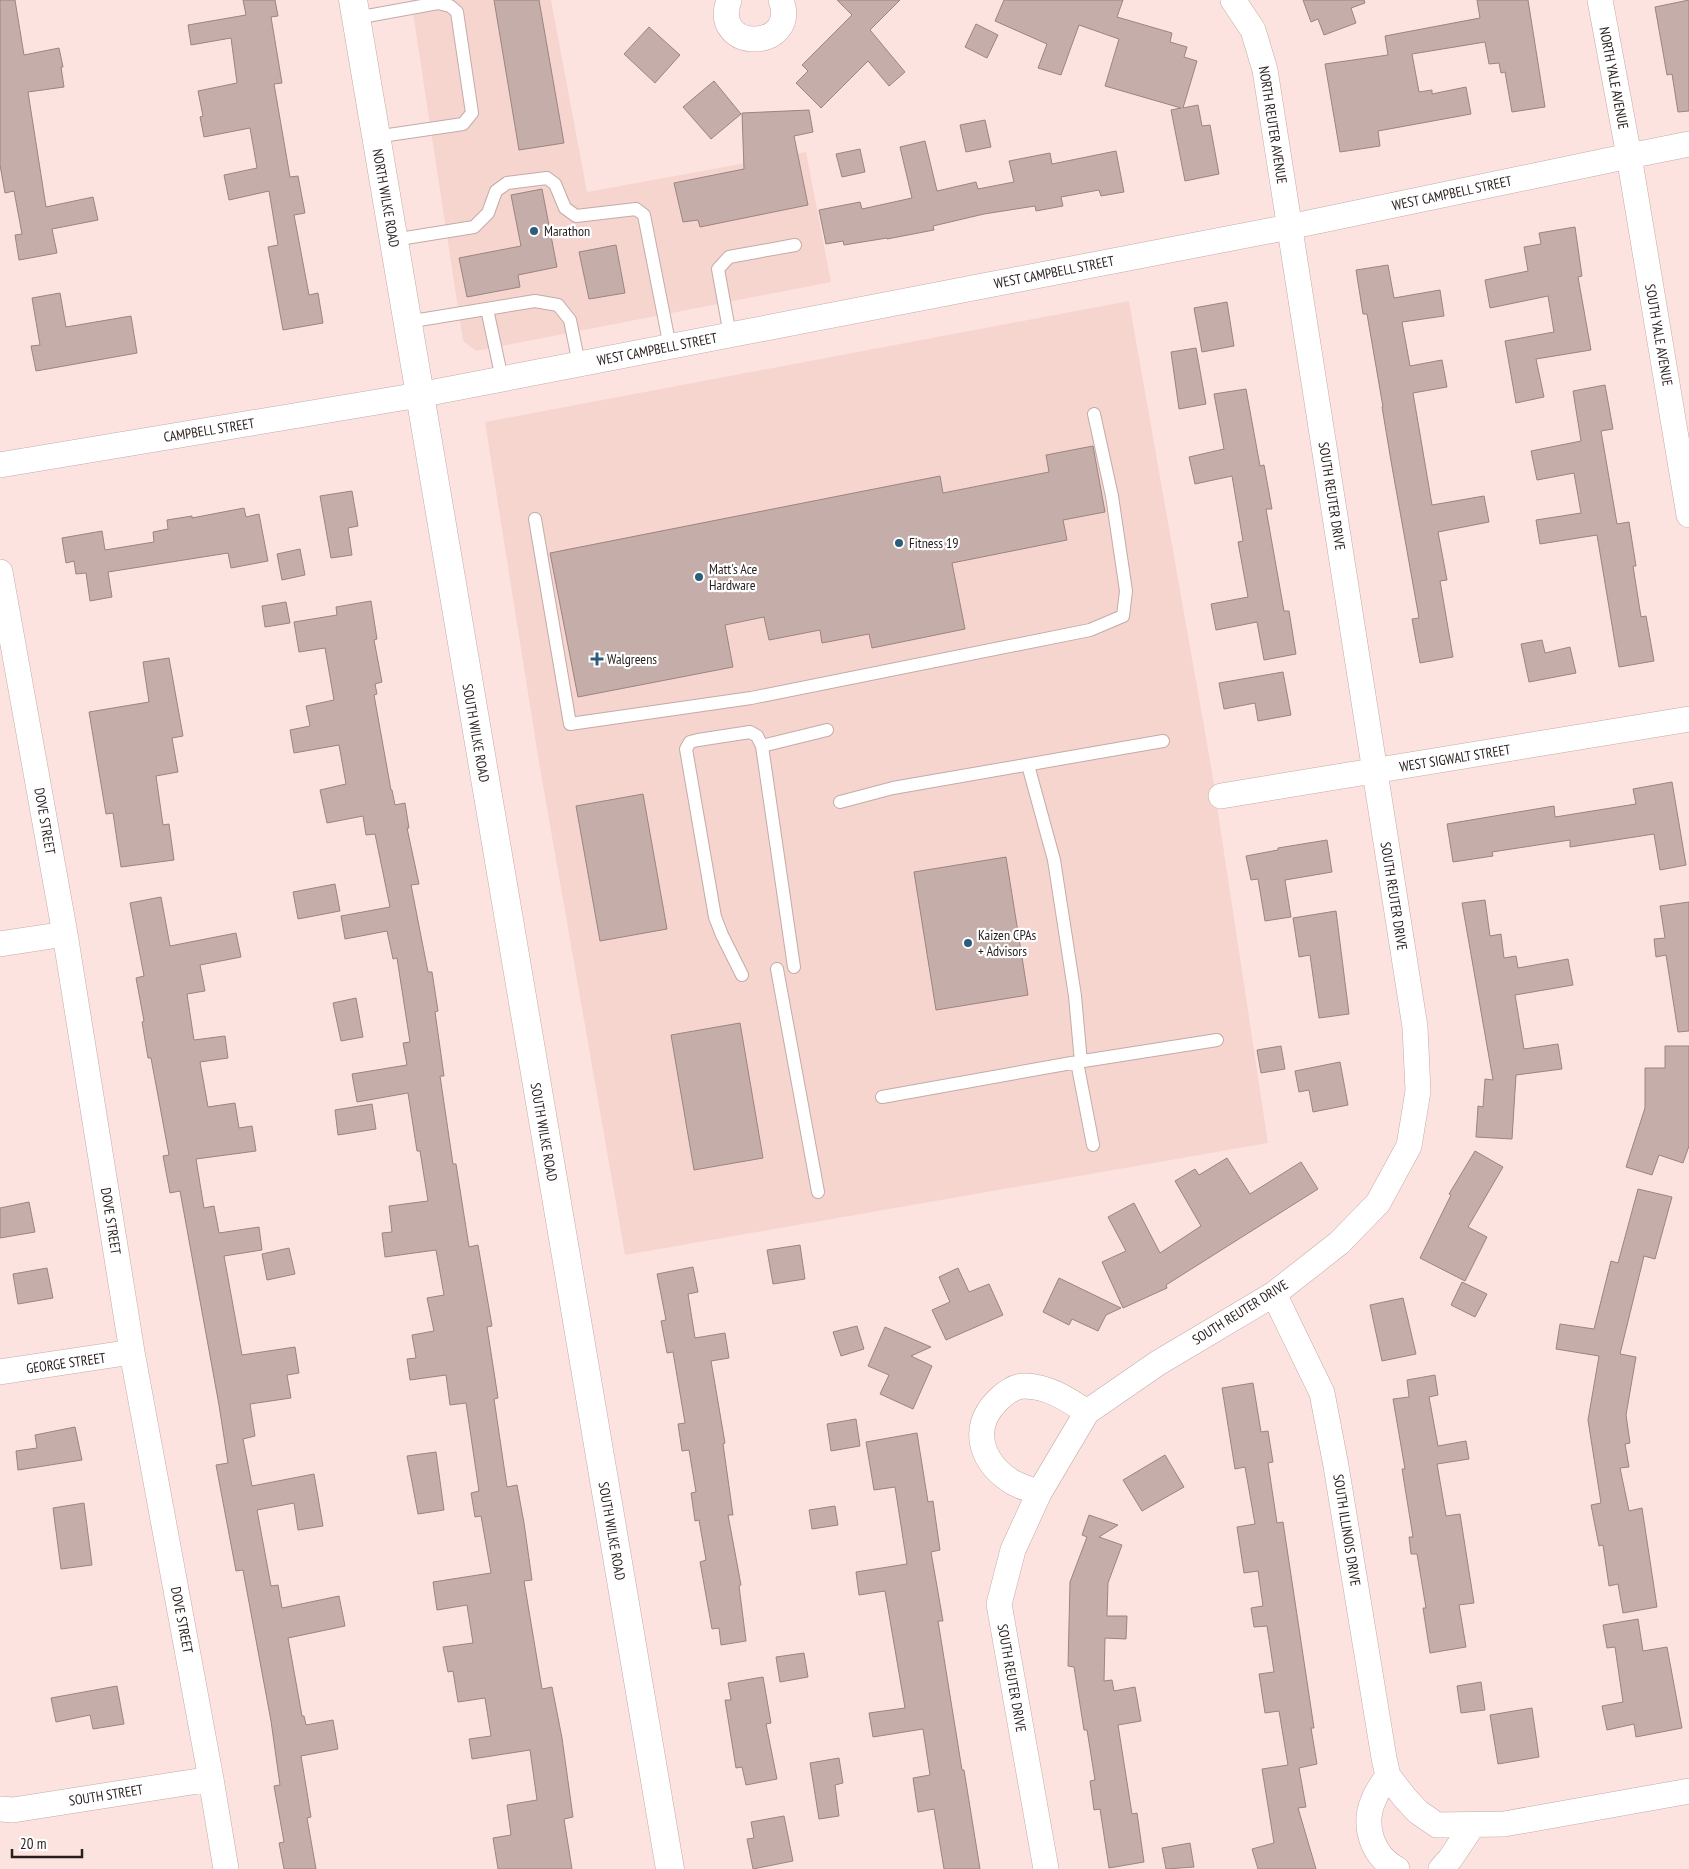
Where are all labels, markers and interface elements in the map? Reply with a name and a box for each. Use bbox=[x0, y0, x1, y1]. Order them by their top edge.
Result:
street label: NORTH YALE AVENUE bbox=[1595, 25, 1633, 131]
street label: NORTH REUTER AVENUE bbox=[1255, 65, 1291, 185]
street label: NORTH WILKE ROAD bbox=[368, 147, 404, 249]
street label: WEST CAMPBELL STREET bbox=[1390, 171, 1514, 214]
place label: Marathon bbox=[544, 222, 590, 240]
marker: Marathon bbox=[528, 225, 540, 237]
street label: WEST CAMPBELL STREET bbox=[992, 251, 1116, 292]
street label: SOUTH YALE AVENUE bbox=[1641, 283, 1677, 387]
street label: WEST CAMPBELL STREET bbox=[595, 328, 719, 369]
street label: CAMPBELL STREET bbox=[162, 414, 256, 446]
street label: SOUTH REUTER DRIVE bbox=[1315, 441, 1349, 551]
place label: Fitness 19 bbox=[909, 534, 959, 552]
marker: Fitness 19 bbox=[893, 537, 905, 549]
place label: Matt's Ace Hardware bbox=[709, 560, 758, 594]
marker: Matt's Ace Hardware bbox=[693, 571, 705, 583]
place label: Walgreens bbox=[607, 650, 657, 668]
marker: Walgreens bbox=[591, 653, 603, 665]
street label: SOUTH WILKE ROAD bbox=[458, 682, 494, 784]
street label: WEST SIGWALT STREET bbox=[1398, 740, 1513, 776]
street label: DOVE STREET bbox=[30, 786, 60, 856]
street label: SOUTH REUTER DRIVE bbox=[1377, 841, 1411, 951]
place label: Kaizen CPAs + Advisors bbox=[978, 926, 1037, 960]
marker: Kaizen CPAs + Advisors bbox=[962, 937, 974, 949]
street label: SOUTH WILKE ROAD bbox=[526, 1081, 562, 1183]
street label: DOVE STREET bbox=[97, 1186, 125, 1256]
street label: SOUTH REUTER DRIVE bbox=[1189, 1275, 1291, 1349]
street label: GEORGE STREET bbox=[25, 1348, 108, 1377]
street label: SOUTH ILLINOIS DRIVE bbox=[1329, 1473, 1365, 1587]
street label: SOUTH WILKE ROAD bbox=[594, 1480, 630, 1582]
street label: DOVE STREET bbox=[167, 1585, 197, 1656]
street label: SOUTH REUTER DRIVE bbox=[994, 1623, 1030, 1733]
street label: SOUTH STREET bbox=[68, 1780, 145, 1810]
scale bar bbox=[12, 1826, 82, 1858]
text: 20 m bbox=[20, 1834, 46, 1853]

